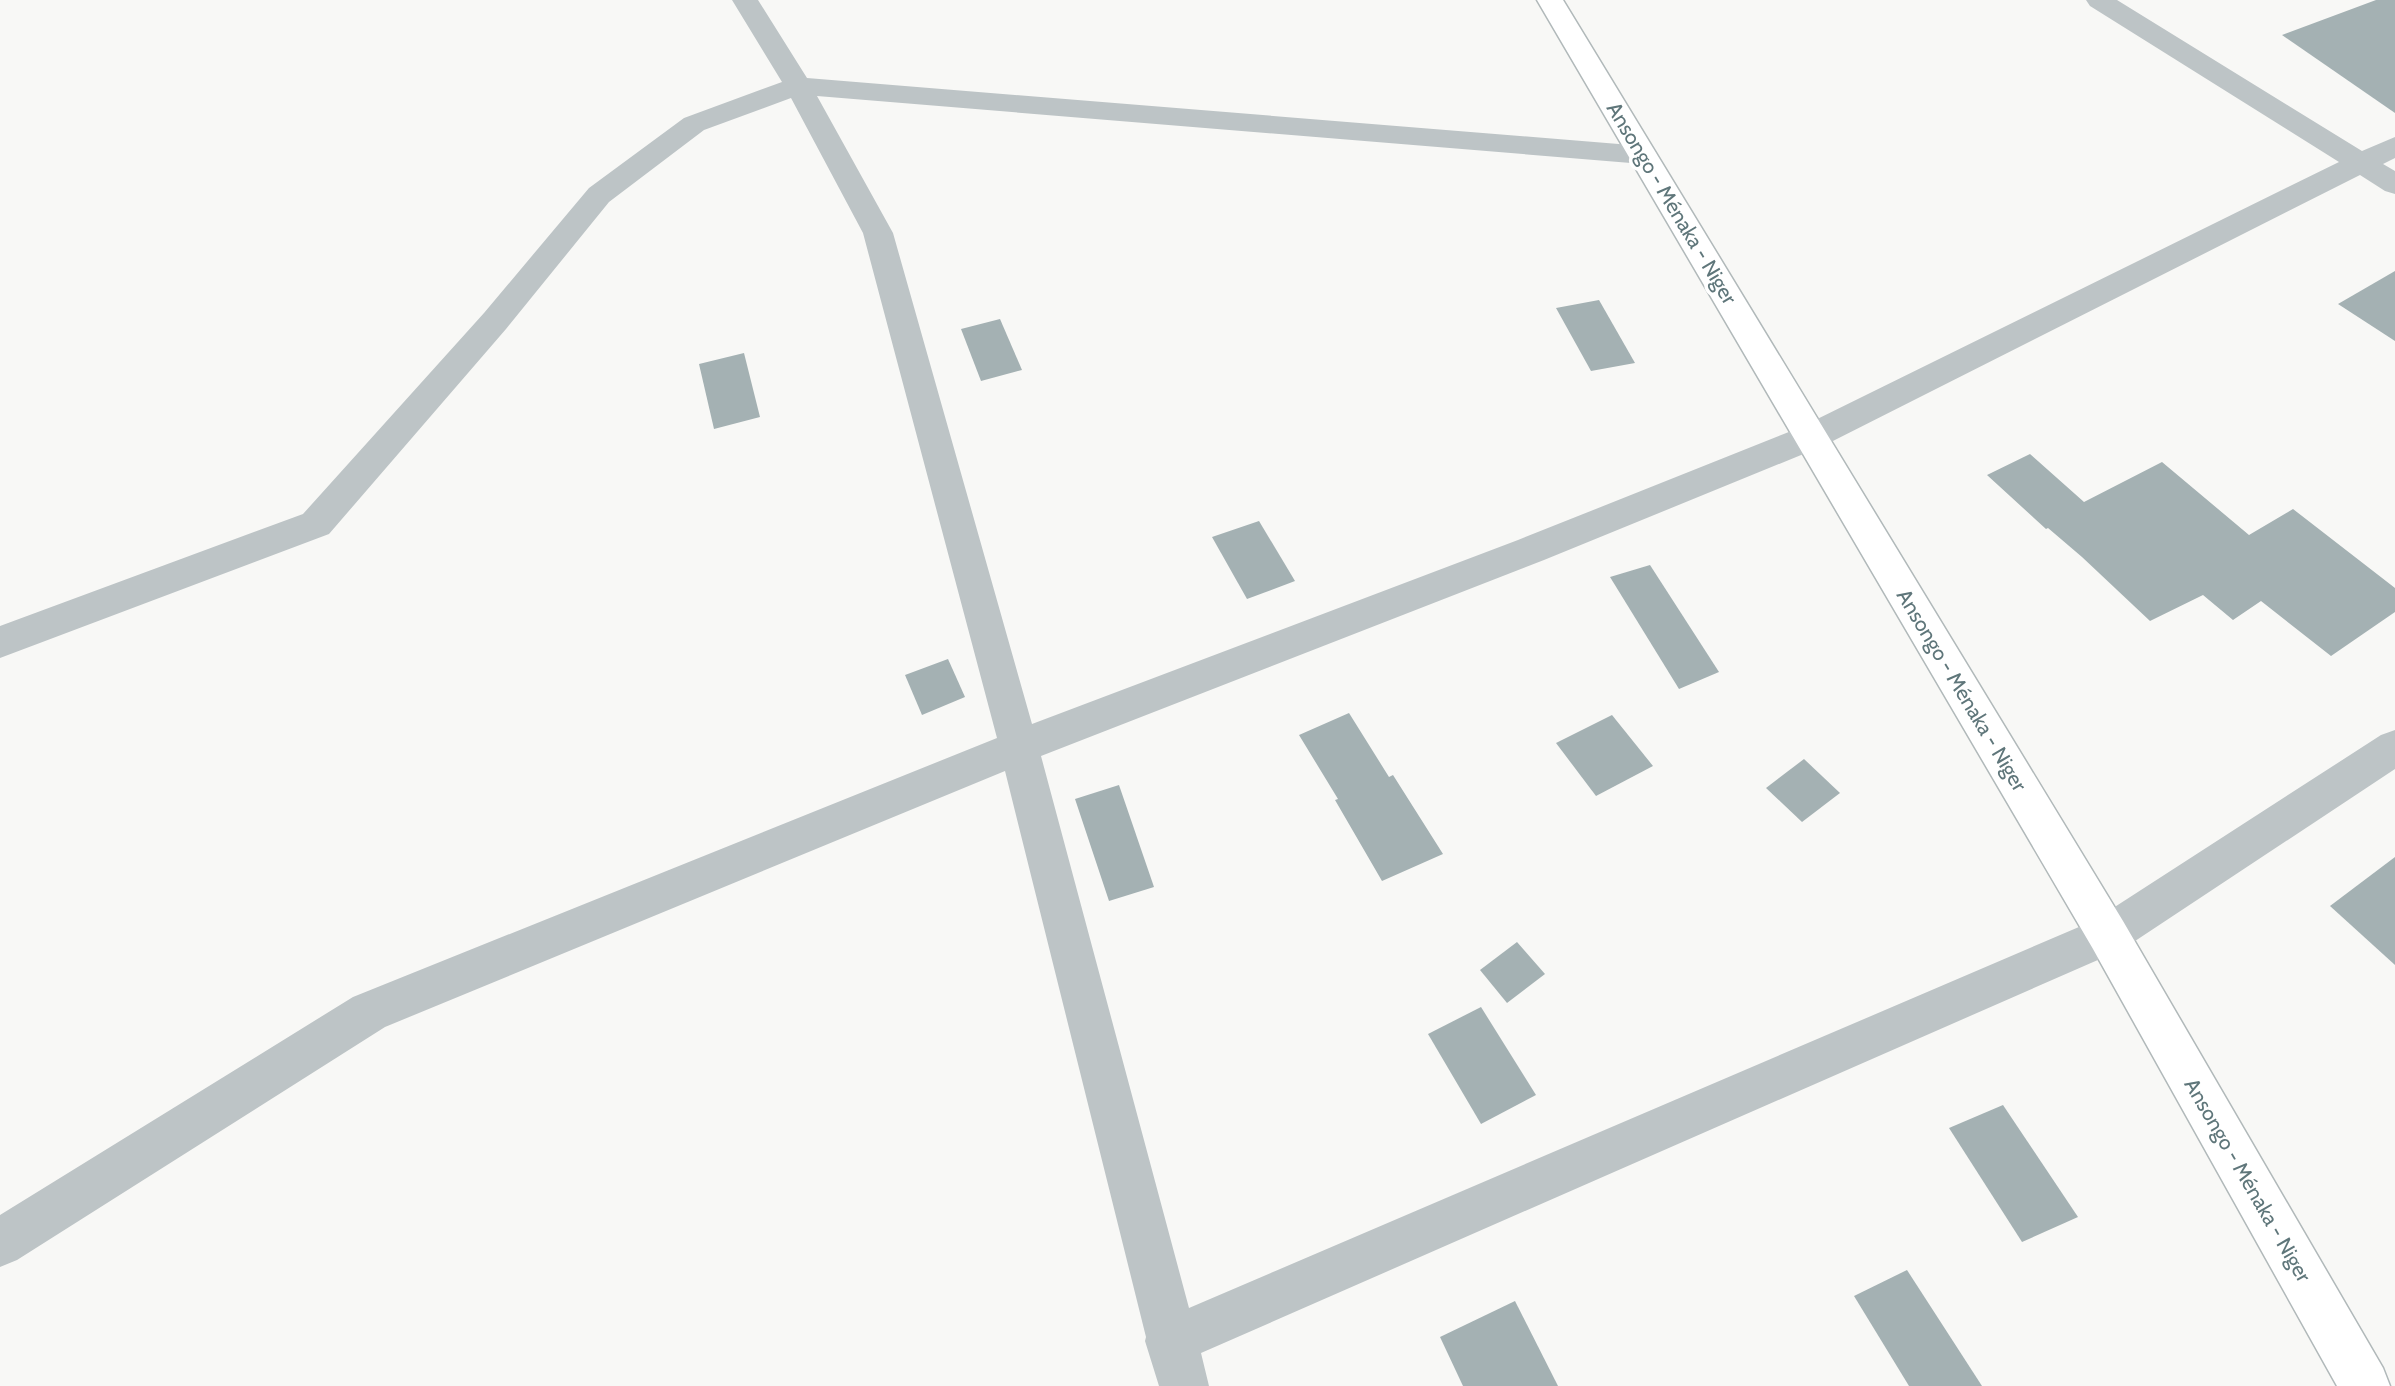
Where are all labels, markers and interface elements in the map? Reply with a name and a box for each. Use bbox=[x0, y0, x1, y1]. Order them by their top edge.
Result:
street label: Ansongo - Ménaka - Niger bbox=[1602, 98, 1742, 309]
street label: Ansongo - Ménaka - Niger bbox=[1892, 585, 2032, 796]
street label: Ansongo - Ménaka - Niger bbox=[2179, 1074, 2317, 1287]

